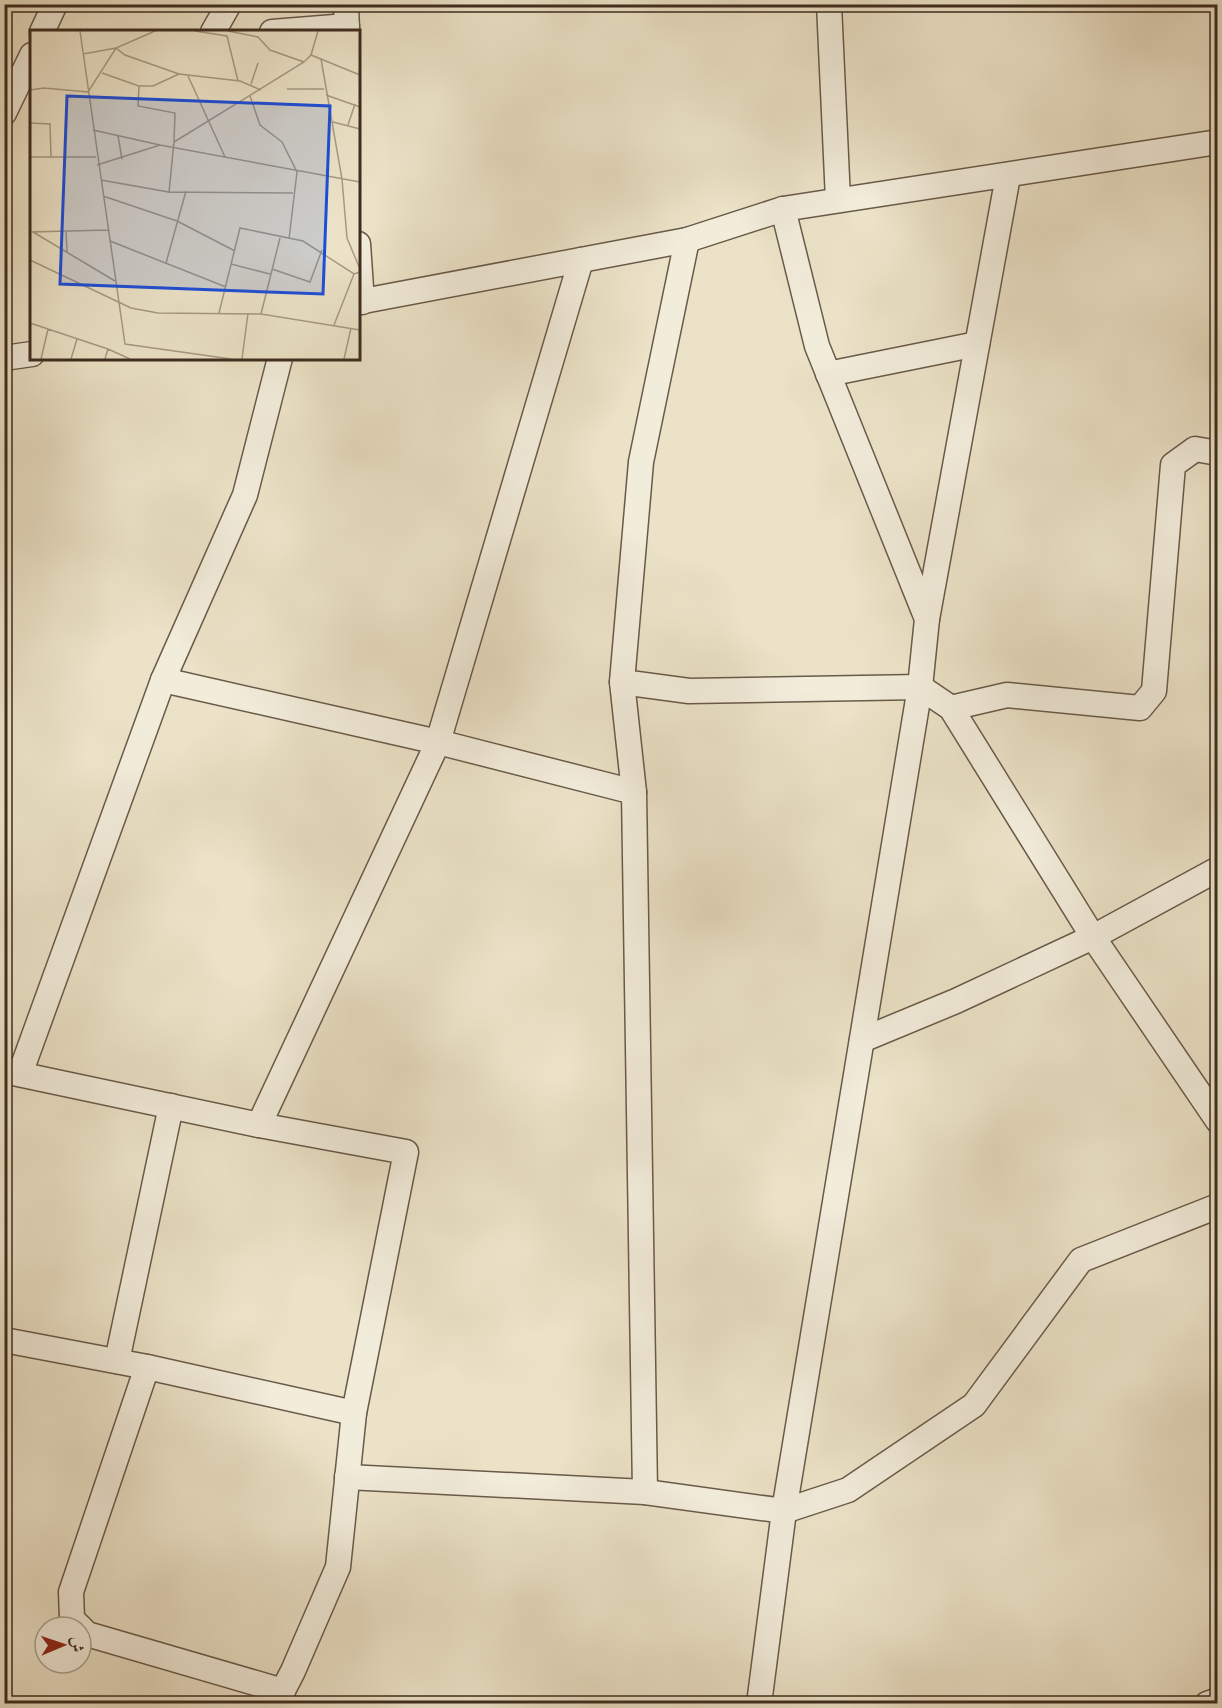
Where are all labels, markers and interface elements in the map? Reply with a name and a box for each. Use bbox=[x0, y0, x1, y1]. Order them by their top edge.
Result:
inset map bbox=[30, 30, 360, 360]
north arrow bbox=[33, 1615, 93, 1675]
text: ش bbox=[66, 1636, 88, 1653]

